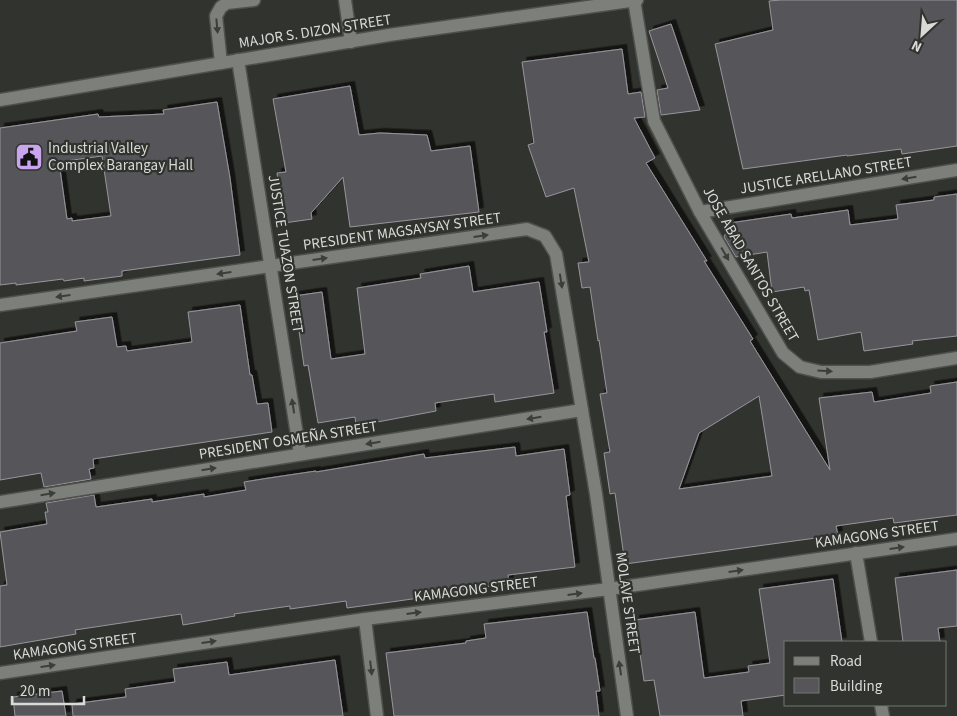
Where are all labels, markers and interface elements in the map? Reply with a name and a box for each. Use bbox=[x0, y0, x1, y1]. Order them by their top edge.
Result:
street label: MAJOR S. DIZON STREET bbox=[237, 9, 393, 54]
north arrow bbox=[897, 10, 947, 60]
one-way arrow bbox=[213, 18, 221, 34]
text: N bbox=[908, 35, 925, 57]
place label: Industrial Valley Complex Barangay Hall bbox=[48, 138, 193, 176]
public building icon: Industrial Valley Complex Barangay Hall bbox=[14, 142, 44, 172]
street label: JUSTICE ARELLANO STREET bbox=[738, 152, 914, 199]
street label: JUSTICE TUAZON STREET bbox=[263, 173, 308, 335]
one-way arrow bbox=[901, 175, 917, 183]
street label: JOSE ABAD SANTOS STREET bbox=[697, 183, 804, 346]
street label: PRESIDENT MAGSAYSAY STREET bbox=[302, 207, 503, 256]
one-way arrow bbox=[473, 232, 489, 240]
one-way arrow bbox=[720, 248, 729, 261]
one-way arrow bbox=[312, 255, 328, 263]
one-way arrow bbox=[215, 269, 231, 277]
one-way arrow bbox=[557, 274, 565, 290]
one-way arrow bbox=[54, 292, 70, 300]
one-way arrow bbox=[818, 368, 834, 376]
one-way arrow bbox=[289, 398, 297, 414]
one-way arrow bbox=[525, 414, 541, 422]
street label: PRESIDENT OSMEÑA STREET bbox=[197, 416, 379, 465]
one-way arrow bbox=[365, 439, 381, 447]
one-way arrow bbox=[201, 464, 217, 472]
one-way arrow bbox=[41, 490, 57, 498]
street label: KAMAGONG STREET bbox=[814, 515, 940, 554]
one-way arrow bbox=[889, 543, 905, 551]
street label: MOLAVE STREET bbox=[610, 551, 645, 655]
one-way arrow bbox=[728, 567, 744, 575]
street label: KAMAGONG STREET bbox=[413, 571, 539, 608]
one-way arrow bbox=[567, 590, 583, 598]
one-way arrow bbox=[406, 609, 422, 617]
street label: KAMAGONG STREET bbox=[12, 627, 138, 666]
one-way arrow bbox=[201, 638, 217, 646]
legend bbox=[784, 641, 947, 706]
text: Road bbox=[830, 651, 862, 672]
one-way arrow bbox=[616, 659, 624, 675]
one-way arrow bbox=[367, 660, 375, 676]
one-way arrow bbox=[41, 662, 57, 670]
scale bar bbox=[12, 674, 85, 706]
text: Building bbox=[830, 676, 883, 697]
text: 20 m bbox=[20, 681, 50, 702]

